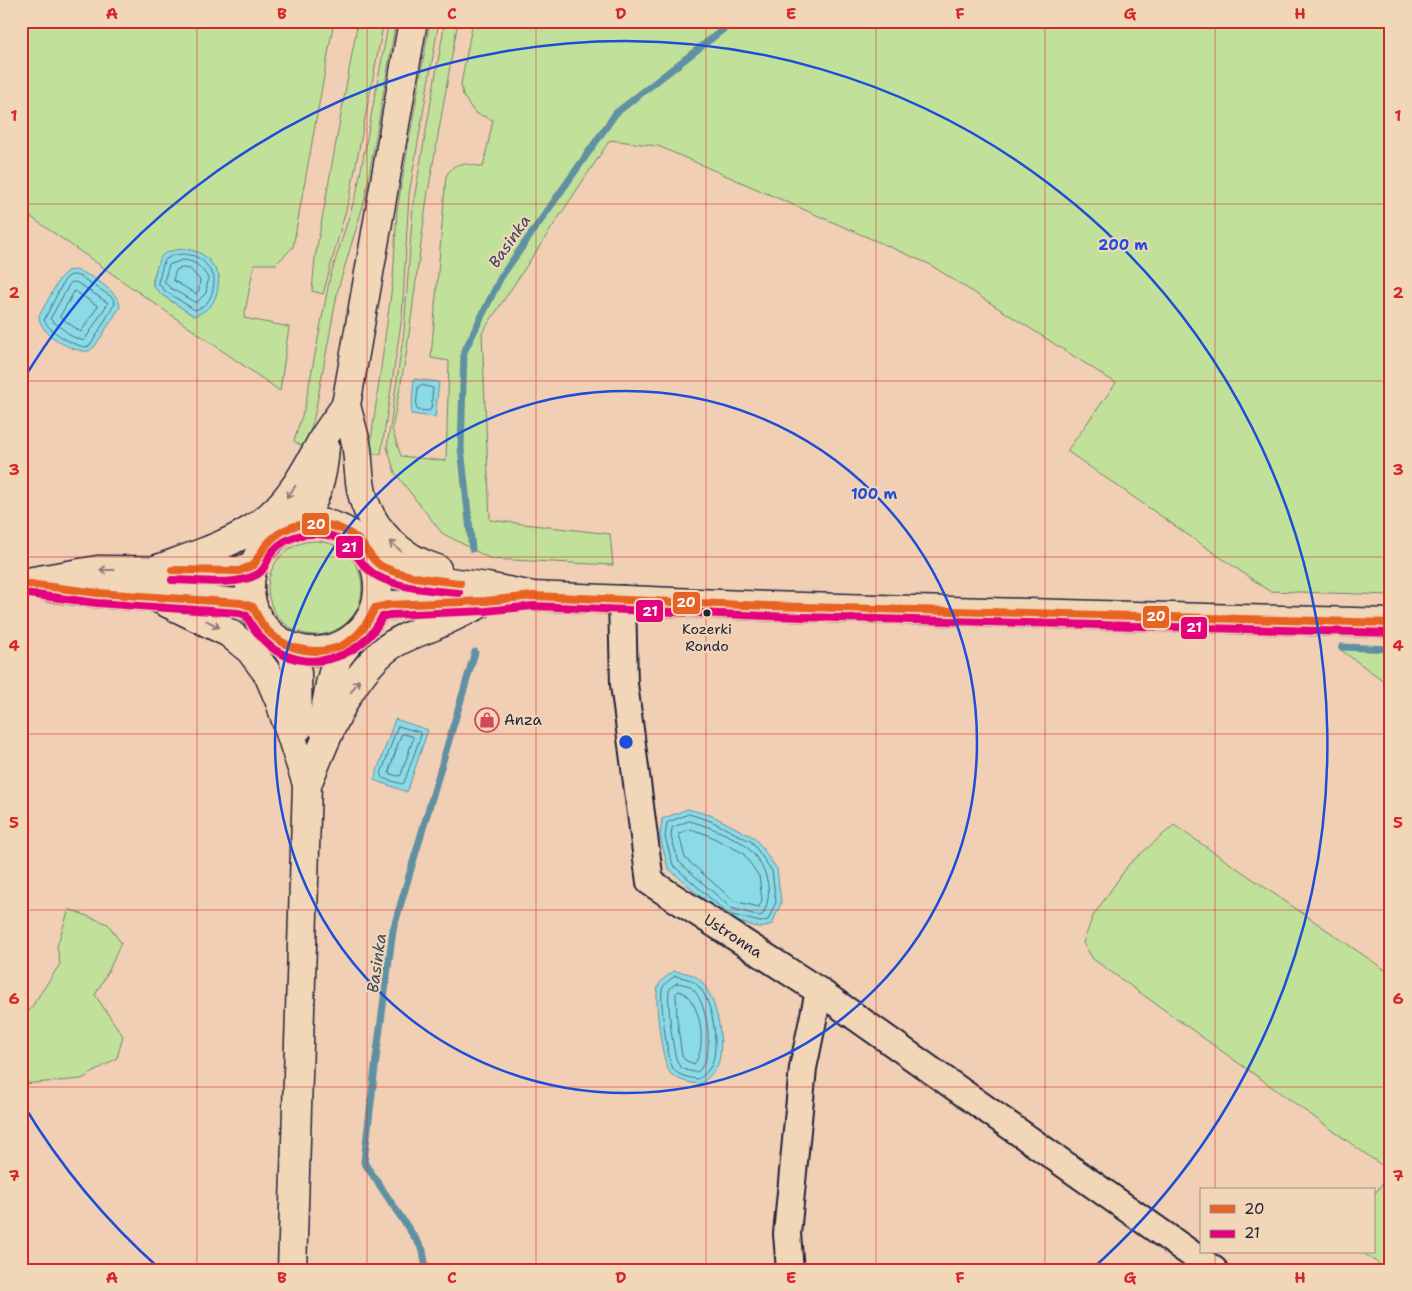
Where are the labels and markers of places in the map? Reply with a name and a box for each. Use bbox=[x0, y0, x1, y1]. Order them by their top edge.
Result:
marker: Kozerki Rondo bbox=[702, 608, 712, 618]
place label: Kozerki Rondo bbox=[682, 620, 732, 655]
shop icon: Anza bbox=[474, 707, 500, 733]
place label: Anza bbox=[504, 710, 542, 730]
centre of rings bbox=[617, 733, 635, 751]

